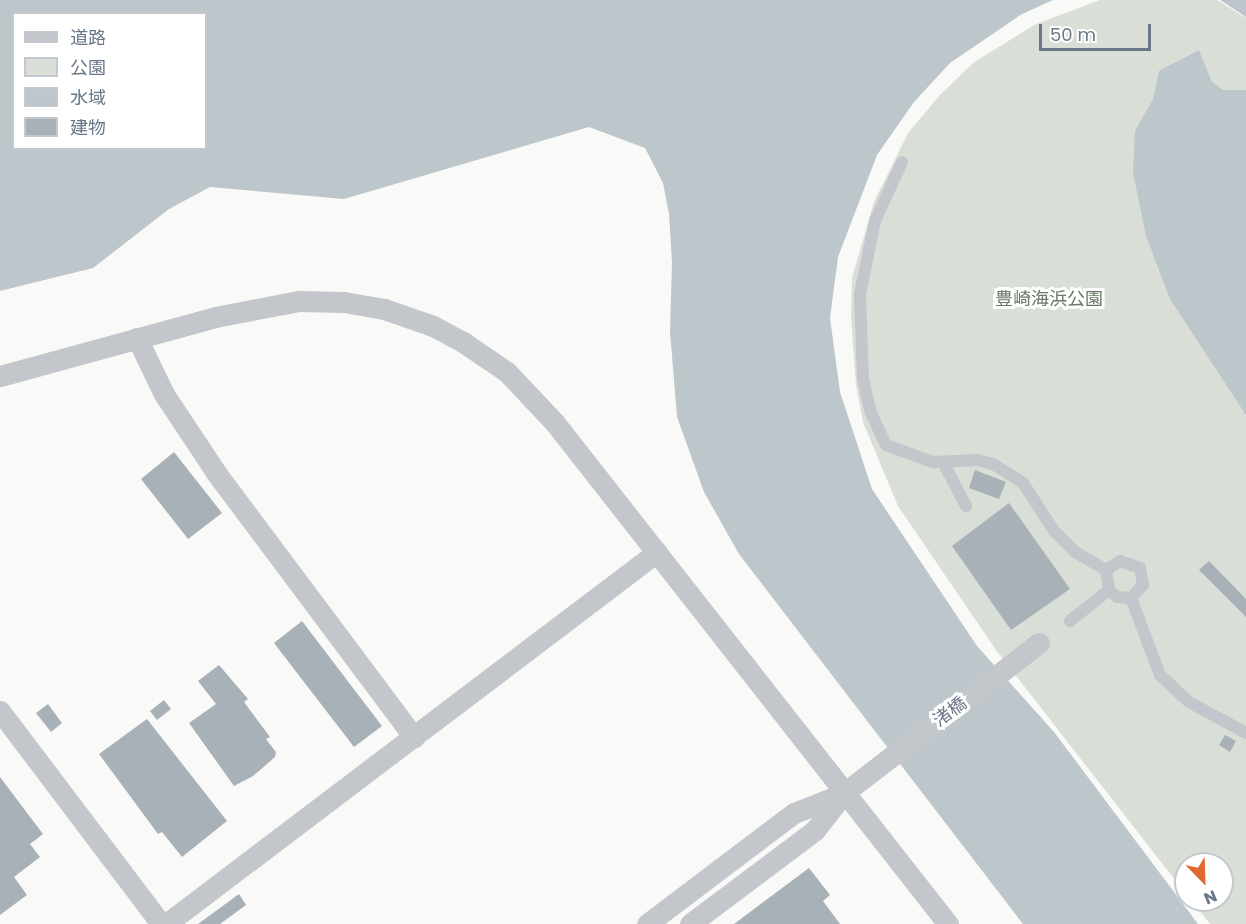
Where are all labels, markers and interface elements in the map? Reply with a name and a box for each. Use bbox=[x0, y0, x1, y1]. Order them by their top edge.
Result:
legend bbox=[12, 12, 207, 150]
scale bar bbox=[1042, 12, 1154, 50]
text: 50 m bbox=[1050, 22, 1096, 47]
text: 道路 bbox=[70, 25, 106, 50]
text: 公園 bbox=[70, 55, 106, 80]
text: 水域 bbox=[70, 85, 106, 110]
text: 建物 bbox=[70, 115, 106, 140]
park label: 豊崎海浜公園 bbox=[995, 288, 1103, 310]
street label: 渚橋 bbox=[929, 693, 971, 731]
north arrow bbox=[1174, 852, 1234, 912]
text: N bbox=[1200, 884, 1220, 910]

